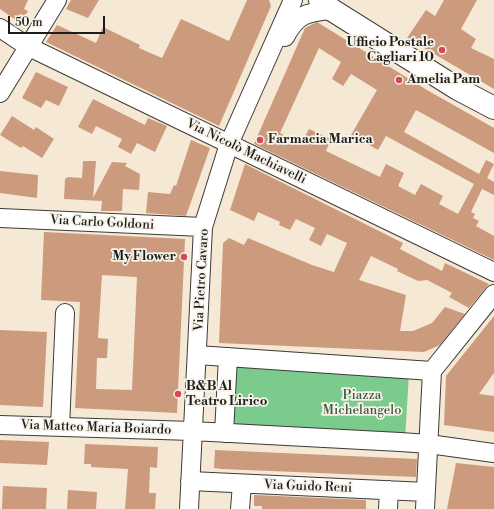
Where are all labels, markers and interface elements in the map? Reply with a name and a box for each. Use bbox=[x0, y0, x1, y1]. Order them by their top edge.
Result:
scale bar bbox=[10, 8, 107, 34]
text: 50 m bbox=[15, 15, 43, 30]
place label: Ufficio Postale Cagliari 10 bbox=[347, 35, 434, 66]
marker: Ufficio Postale Cagliari 10 bbox=[437, 45, 447, 55]
place label: Amelia Pam bbox=[407, 72, 480, 88]
marker: Amelia Pam bbox=[394, 75, 404, 85]
street label: Via Nicolò Machiavelli bbox=[183, 116, 309, 188]
place label: Farmacia Marica bbox=[268, 132, 373, 148]
marker: Farmacia Marica bbox=[255, 135, 265, 145]
street label: Via Carlo Goldoni bbox=[50, 212, 154, 234]
street label: Via Pietro Cavaro bbox=[192, 228, 212, 332]
place label: My Flower bbox=[112, 249, 176, 265]
marker: My Flower bbox=[179, 252, 189, 262]
place label: B&B Al Teatro Lirico bbox=[186, 379, 267, 410]
park label: Piazza Michelangelo bbox=[322, 388, 402, 419]
marker: B&B Al Teatro Lirico bbox=[173, 389, 183, 399]
street label: Via Matteo Maria Boiardo bbox=[20, 418, 172, 438]
street label: Via Guido Reni bbox=[264, 478, 352, 496]

